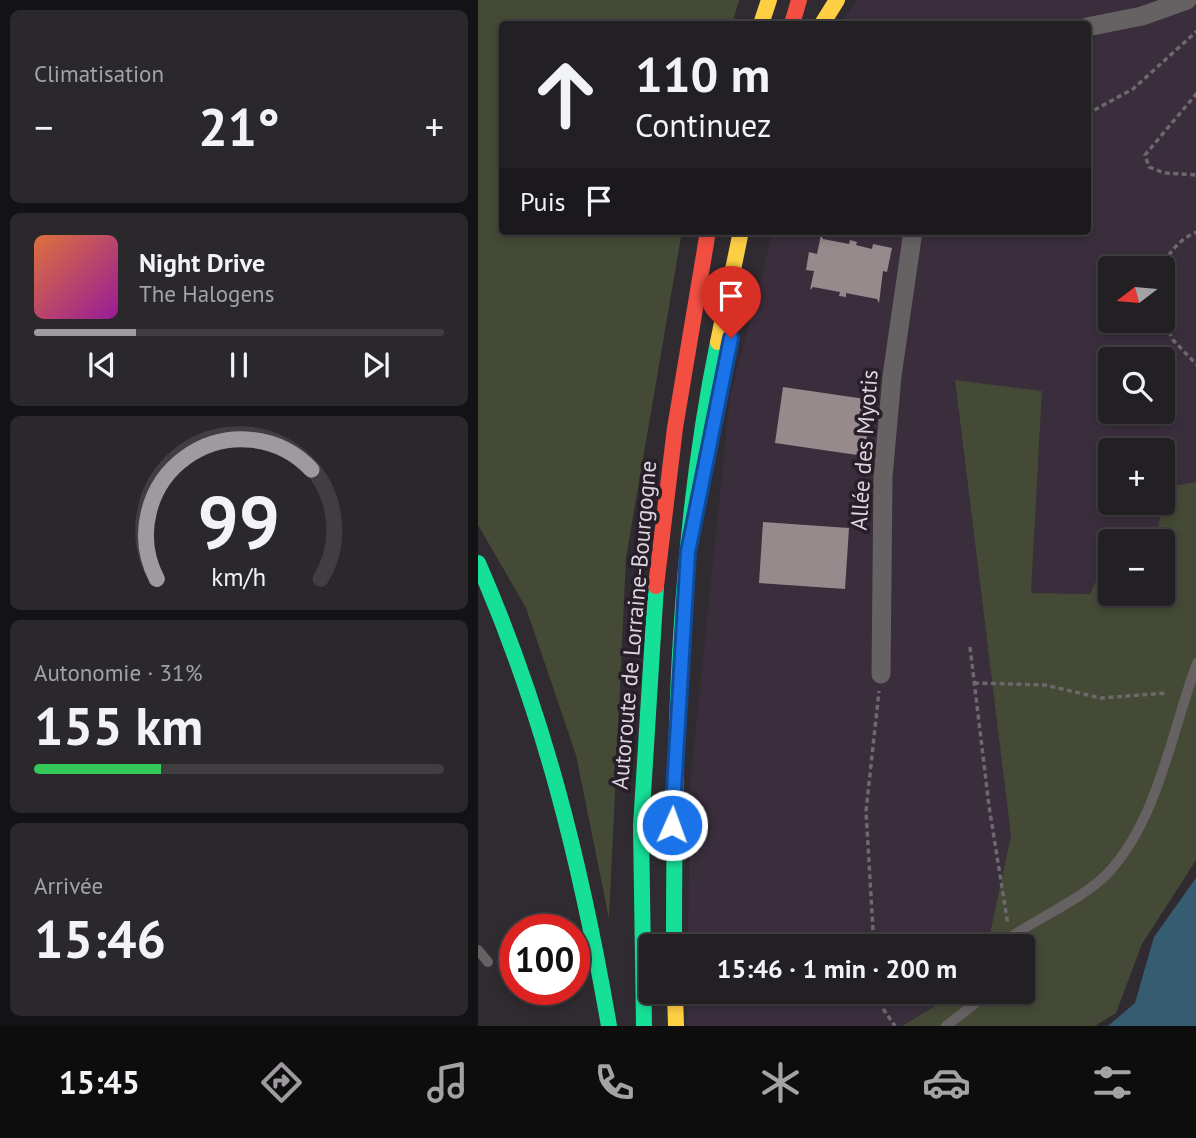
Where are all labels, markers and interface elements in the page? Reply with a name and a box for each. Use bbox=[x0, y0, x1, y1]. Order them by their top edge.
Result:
text: 110 m bbox=[635, 42, 770, 106]
icon: ahead bbox=[520, 49, 611, 140]
text: Climatisation bbox=[34, 59, 164, 88]
text: 21° bbox=[198, 93, 280, 160]
text: − bbox=[34, 102, 53, 151]
text: + bbox=[425, 102, 444, 151]
text: Continuez bbox=[635, 104, 771, 146]
icon: arrive bbox=[580, 182, 618, 220]
text: Puis bbox=[520, 185, 566, 218]
text: Night Drive bbox=[139, 246, 265, 279]
north arrow bbox=[1098, 256, 1174, 332]
map controls bbox=[1098, 256, 1175, 606]
pin bbox=[701, 266, 761, 338]
icon: arrive bbox=[712, 277, 750, 315]
text: The Halogens bbox=[139, 279, 274, 308]
icon: previous bbox=[83, 346, 121, 384]
icon: pause bbox=[220, 346, 258, 384]
icon: next bbox=[357, 346, 395, 384]
button: search bbox=[1098, 347, 1175, 424]
street label: Allée des Myotis bbox=[843, 369, 884, 531]
button: + bbox=[1098, 438, 1175, 515]
street label: Autoroute de Lorraine-Bourgogne bbox=[605, 459, 662, 790]
text: 99 bbox=[198, 475, 280, 569]
button: − bbox=[1098, 529, 1175, 606]
text: km/h bbox=[212, 561, 266, 593]
text: Autonomie · 31% bbox=[34, 658, 202, 687]
text: 155 km bbox=[34, 692, 203, 759]
position arrow bbox=[635, 788, 709, 862]
text: Arrivée bbox=[34, 871, 103, 900]
text: 15:46 bbox=[34, 905, 166, 972]
speed limit sign: 100 bbox=[499, 914, 590, 1005]
text: 15:46 · 1 min · 200 m bbox=[717, 952, 957, 985]
icon: directions bbox=[257, 1058, 306, 1107]
icon: music bbox=[423, 1058, 472, 1107]
icon: phone bbox=[590, 1058, 639, 1107]
icon: climate bbox=[756, 1058, 805, 1107]
icon: car bbox=[922, 1058, 971, 1107]
icon: filters bbox=[1088, 1058, 1137, 1107]
text: 15:45 bbox=[59, 1061, 140, 1103]

